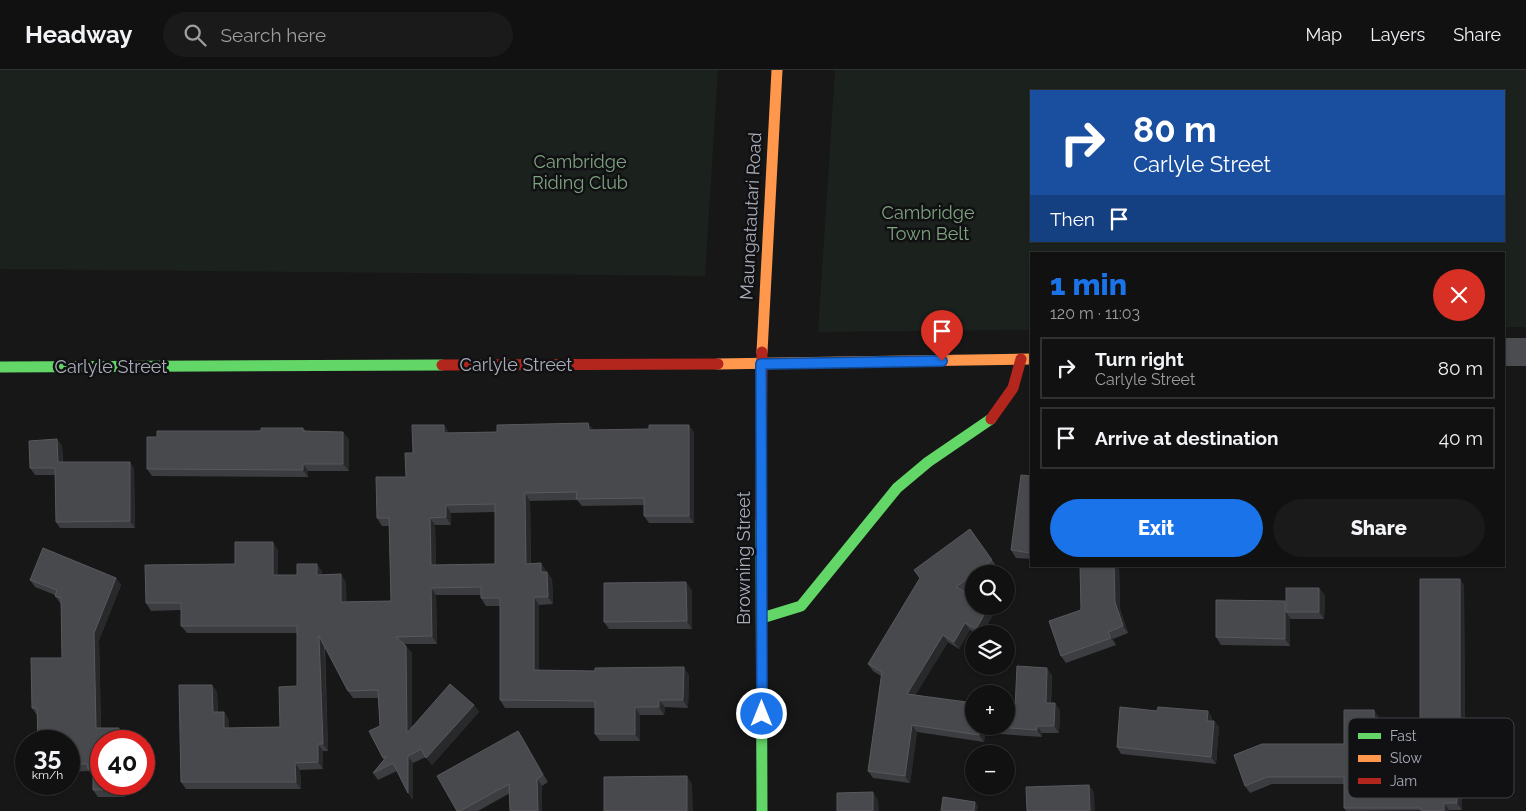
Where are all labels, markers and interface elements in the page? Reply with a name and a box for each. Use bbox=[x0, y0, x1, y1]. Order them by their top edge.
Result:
search box bbox=[163, 12, 513, 57]
text: Headway bbox=[25, 20, 133, 49]
icon: search bbox=[181, 21, 209, 49]
text: Search here bbox=[221, 24, 326, 46]
text: Map bbox=[1306, 24, 1342, 45]
text: Layers bbox=[1370, 24, 1425, 45]
text: Share bbox=[1453, 24, 1501, 45]
text: 80 m bbox=[1133, 109, 1217, 150]
icon: right bbox=[1050, 110, 1115, 175]
street label: Maungatautari Road bbox=[736, 132, 765, 300]
park label: Cambridge Riding Club bbox=[532, 151, 628, 193]
text: Carlyle Street bbox=[1133, 151, 1271, 177]
park label: Cambridge Town Belt bbox=[882, 202, 975, 244]
icon: arrive bbox=[1105, 205, 1133, 233]
text: Then bbox=[1050, 208, 1095, 230]
text: 1 min bbox=[1050, 267, 1127, 302]
button: close bbox=[1433, 269, 1485, 321]
text: 120 m · 11:03 bbox=[1050, 304, 1140, 323]
pin bbox=[921, 310, 963, 361]
icon: arrive bbox=[928, 317, 956, 345]
text: Turn right bbox=[1095, 348, 1184, 370]
street label: Carlyle Street bbox=[460, 354, 572, 375]
icon: right bbox=[1052, 354, 1080, 382]
street label: Carlyle Street bbox=[55, 356, 167, 377]
text: 80 m bbox=[1438, 357, 1483, 379]
text: Carlyle Street bbox=[1095, 370, 1195, 389]
icon: arrive bbox=[1052, 424, 1080, 452]
text: Arrive at destination bbox=[1095, 427, 1279, 449]
text: 40 m bbox=[1439, 427, 1483, 449]
street label: Browning Street bbox=[733, 491, 754, 625]
button: Exit bbox=[1050, 499, 1263, 557]
button: Share bbox=[1273, 499, 1485, 557]
map controls bbox=[965, 565, 1015, 795]
button: search bbox=[965, 565, 1015, 615]
button: layers bbox=[965, 625, 1015, 675]
button: + bbox=[965, 685, 1015, 735]
position arrow bbox=[735, 687, 787, 739]
legend bbox=[1348, 718, 1514, 798]
text: Fast bbox=[1390, 728, 1417, 744]
speed limit sign: 40 bbox=[90, 730, 155, 795]
text: 35 bbox=[34, 741, 61, 771]
button: − bbox=[965, 745, 1015, 795]
text: Slow bbox=[1390, 750, 1422, 766]
text: km/h bbox=[32, 768, 63, 782]
text: Jam bbox=[1390, 773, 1417, 789]

